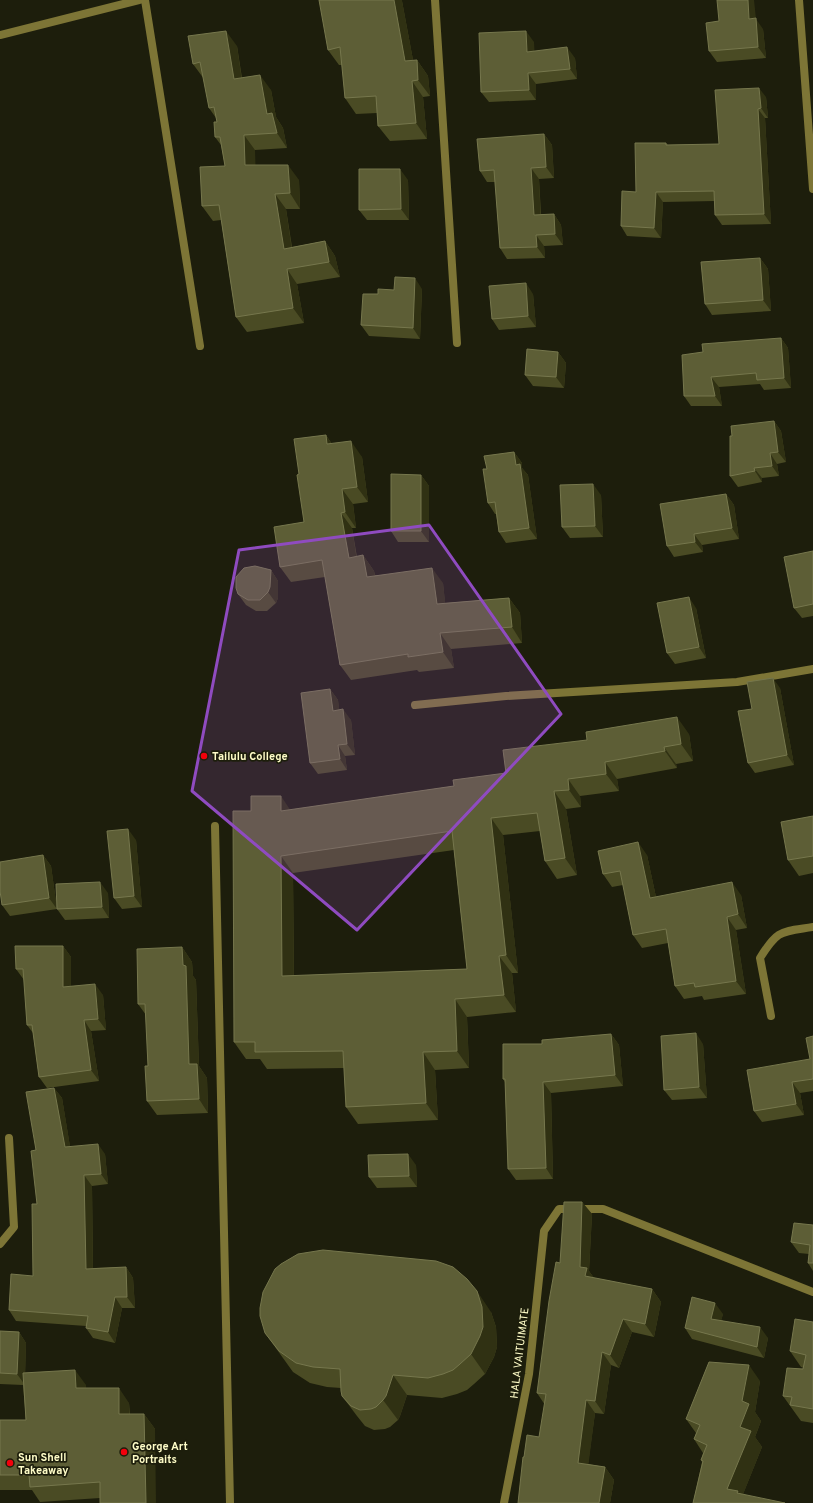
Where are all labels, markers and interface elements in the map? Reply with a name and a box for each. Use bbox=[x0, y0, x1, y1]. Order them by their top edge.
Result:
place label: Tailulu College bbox=[212, 750, 288, 764]
marker: Tailulu College bbox=[199, 751, 209, 761]
street label: HALA VAITUIMATE bbox=[507, 1307, 533, 1399]
place label: George Art Portraits bbox=[132, 1440, 188, 1467]
marker: George Art Portraits bbox=[119, 1447, 129, 1457]
place label: Sun Shell Takeaway bbox=[18, 1451, 68, 1478]
marker: Sun Shell Takeaway bbox=[5, 1458, 15, 1468]

